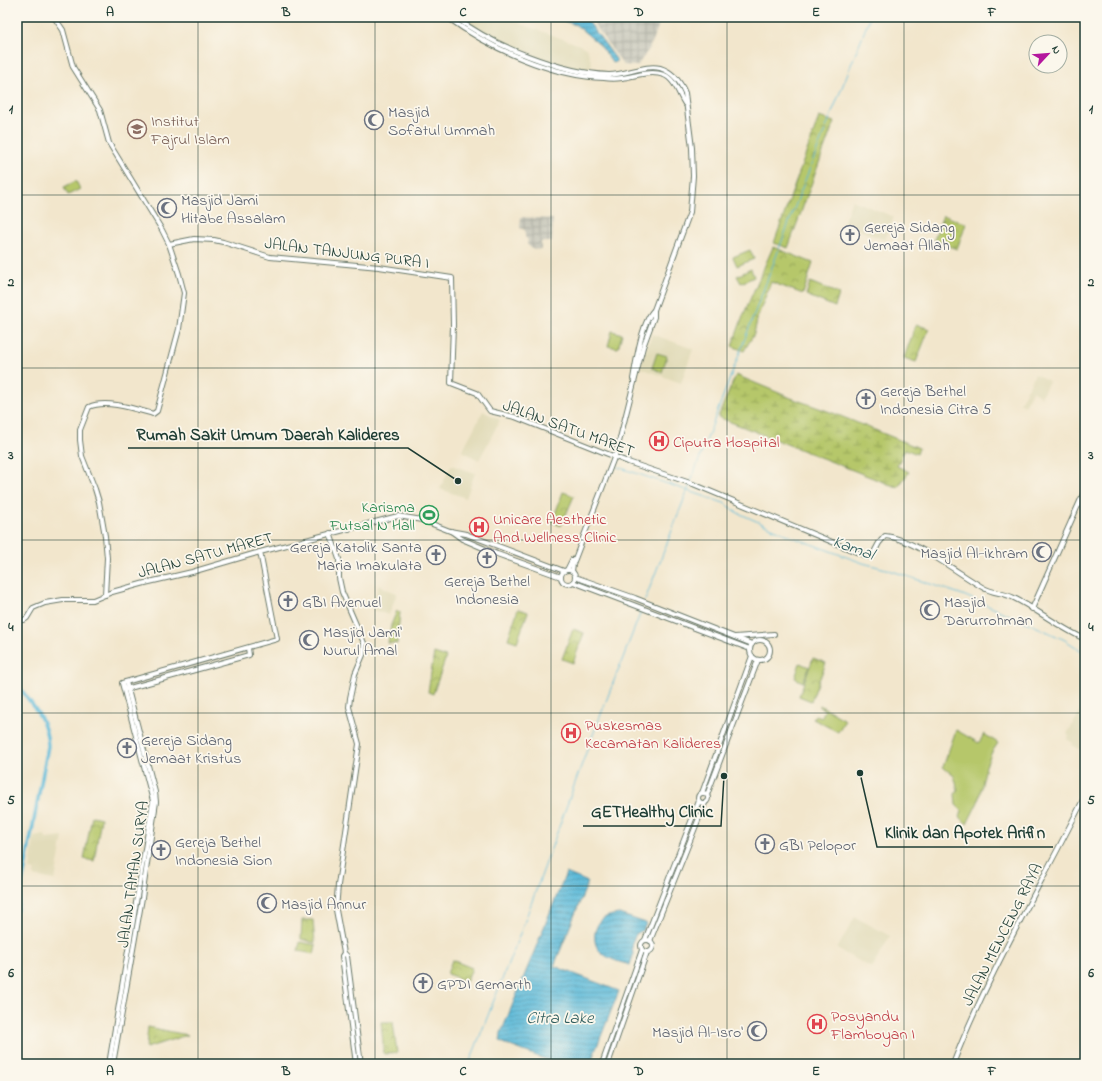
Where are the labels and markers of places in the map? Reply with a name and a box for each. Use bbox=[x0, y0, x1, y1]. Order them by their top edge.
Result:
place label: Masjid Sofatul Ummah bbox=[388, 101, 495, 143]
mosque icon: Masjid Sofatul Ummah bbox=[363, 109, 385, 131]
place label: Institut Fajrul Islam bbox=[150, 110, 230, 152]
school or university icon: Institut Fajrul Islam bbox=[126, 118, 148, 140]
place label: Masjid Jami Hitabe Assalam bbox=[181, 189, 285, 231]
mosque icon: Masjid Jami Hitabe Assalam bbox=[156, 197, 178, 219]
place label: Gereja Sidang Jemaat Allah bbox=[864, 216, 955, 258]
church icon: Gereja Sidang Jemaat Allah bbox=[839, 224, 861, 246]
place label: Gereja Bethel Indonesia Citra 5 bbox=[880, 380, 991, 422]
church icon: Gereja Bethel Indonesia Citra 5 bbox=[855, 388, 877, 410]
callout: Rumah Sakit Umum Daerah Kalideres bbox=[128, 419, 408, 448]
hospital icon: Ciputra Hospital bbox=[648, 430, 670, 452]
place label: Ciputra Hospital bbox=[673, 431, 780, 455]
place label: Karisma Futsal N Hall bbox=[329, 496, 415, 538]
sports icon: Karisma Futsal N Hall bbox=[418, 504, 440, 526]
place label: Unicare Aesthetic And Wellness Clinic bbox=[493, 508, 617, 550]
hospital icon: Unicare Aesthetic And Wellness Clinic bbox=[468, 516, 490, 538]
place label: Gereja Katolik Santa Maria Imakulata bbox=[290, 536, 422, 578]
mosque icon: Masjid Al-ikhram bbox=[1031, 541, 1053, 563]
place label: Masjid Al-ikhram bbox=[920, 542, 1028, 566]
church icon: Gereja Katolik Santa Maria Imakulata bbox=[425, 544, 447, 566]
church icon: Gereja Bethel Indonesia bbox=[476, 547, 498, 569]
place label: Gereja Bethel Indonesia bbox=[444, 570, 530, 612]
church icon: GBI Avenuel bbox=[277, 590, 299, 612]
place label: GBI Avenuel bbox=[302, 591, 381, 615]
place label: Masjid Darurrohman bbox=[943, 591, 1033, 633]
mosque icon: Masjid Darurrohman bbox=[919, 599, 941, 621]
place label: Masjid Jami' Nurul Amal bbox=[323, 621, 402, 663]
mosque icon: Masjid Jami' Nurul Amal bbox=[298, 629, 320, 651]
place label: Puskesmas Kecamatan Kalideres bbox=[585, 714, 721, 756]
hospital icon: Puskesmas Kecamatan Kalideres bbox=[560, 722, 582, 744]
place label: Gereja Sidang Jemaat Kristus bbox=[141, 729, 241, 771]
church icon: Gereja Sidang Jemaat Kristus bbox=[116, 737, 138, 759]
callout: GETHealthy Clinic bbox=[583, 797, 721, 826]
callout: Klinik dan Apotek Arifin bbox=[877, 818, 1053, 847]
place label: Gereja Bethel Indonesia Sion bbox=[175, 831, 272, 873]
church icon: GBI Pelopor bbox=[754, 833, 776, 855]
place label: GBI Pelopor bbox=[779, 834, 856, 858]
church icon: Gereja Bethel Indonesia Sion bbox=[150, 839, 172, 861]
mosque icon: Masjid Annur bbox=[256, 892, 278, 914]
place label: Masjid Annur bbox=[281, 893, 366, 917]
church icon: GPDI Gemarth bbox=[412, 972, 434, 994]
place label: GPDI Gemarth bbox=[437, 973, 531, 997]
place label: Posyandu Flamboyan I bbox=[830, 1005, 915, 1047]
hospital icon: Posyandu Flamboyan I bbox=[806, 1013, 828, 1035]
mosque icon: Masjid Al-Isro' bbox=[746, 1020, 768, 1042]
place label: Masjid Al-Isro' bbox=[652, 1021, 743, 1045]

